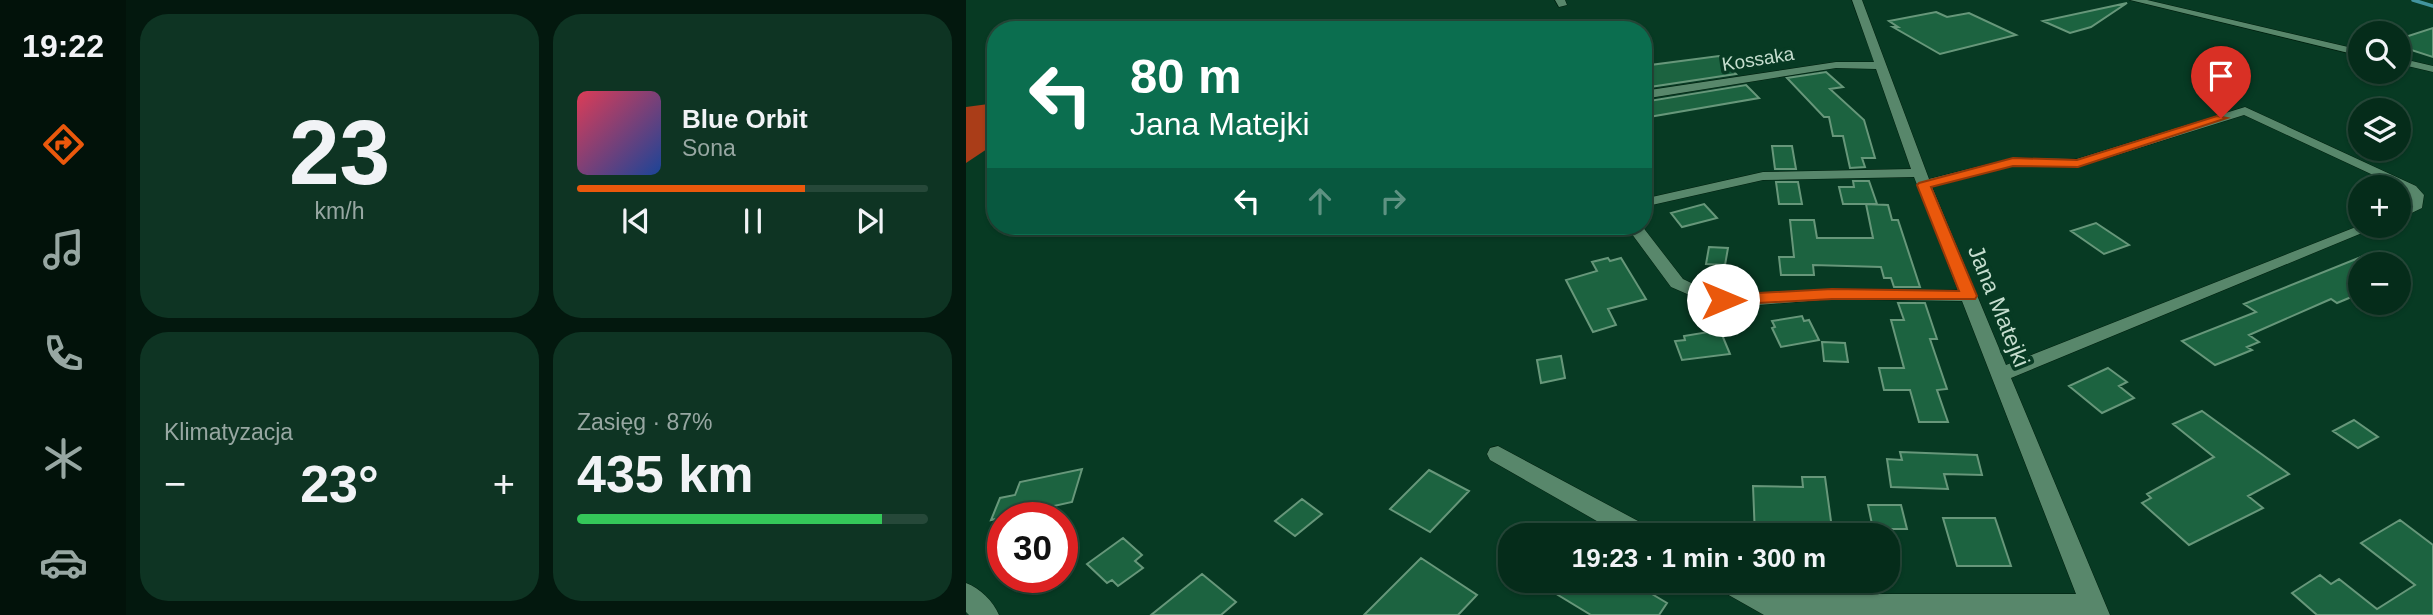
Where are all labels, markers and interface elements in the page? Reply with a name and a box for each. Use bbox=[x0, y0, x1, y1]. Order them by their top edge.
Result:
map controls bbox=[2348, 21, 2411, 315]
button: search bbox=[2348, 21, 2411, 84]
text: 19:22 bbox=[22, 28, 104, 64]
street label: Kossaka bbox=[1720, 43, 1796, 75]
pin bbox=[2191, 46, 2251, 118]
icon: left bbox=[1015, 49, 1106, 140]
text: 80 m bbox=[1130, 49, 1242, 103]
icon: arrive bbox=[2202, 57, 2240, 95]
button: layers bbox=[2348, 98, 2411, 161]
text: 23 bbox=[289, 102, 390, 203]
text: Blue Orbit bbox=[682, 104, 808, 134]
text: Jana Matejki bbox=[1130, 106, 1310, 142]
icon: directions bbox=[39, 120, 88, 169]
text: Sona bbox=[682, 135, 736, 161]
button: + bbox=[2348, 175, 2411, 238]
icon: left bbox=[1228, 182, 1266, 220]
icon: ahead bbox=[1301, 182, 1339, 220]
icon: right bbox=[1374, 182, 1412, 220]
text: km/h bbox=[315, 198, 364, 224]
icon: previous bbox=[617, 202, 655, 240]
icon: pause bbox=[734, 202, 772, 240]
icon: next bbox=[851, 202, 889, 240]
icon: music bbox=[39, 225, 88, 274]
street label: Jana Matejki bbox=[1963, 241, 2035, 371]
button: − bbox=[2348, 252, 2411, 315]
position arrow bbox=[1686, 263, 1760, 337]
icon: phone bbox=[39, 329, 88, 378]
text: Zasięg · 87% bbox=[577, 409, 713, 435]
text: Klimatyzacja bbox=[164, 419, 293, 445]
icon: climate bbox=[39, 434, 88, 483]
text: 435 km bbox=[577, 445, 753, 503]
text: 23° bbox=[300, 455, 379, 513]
text: − bbox=[164, 463, 186, 505]
text: + bbox=[493, 463, 515, 505]
speed limit sign: 30 bbox=[987, 502, 1078, 593]
icon: car bbox=[39, 538, 88, 587]
text: 19:23 · 1 min · 300 m bbox=[1572, 543, 1826, 573]

